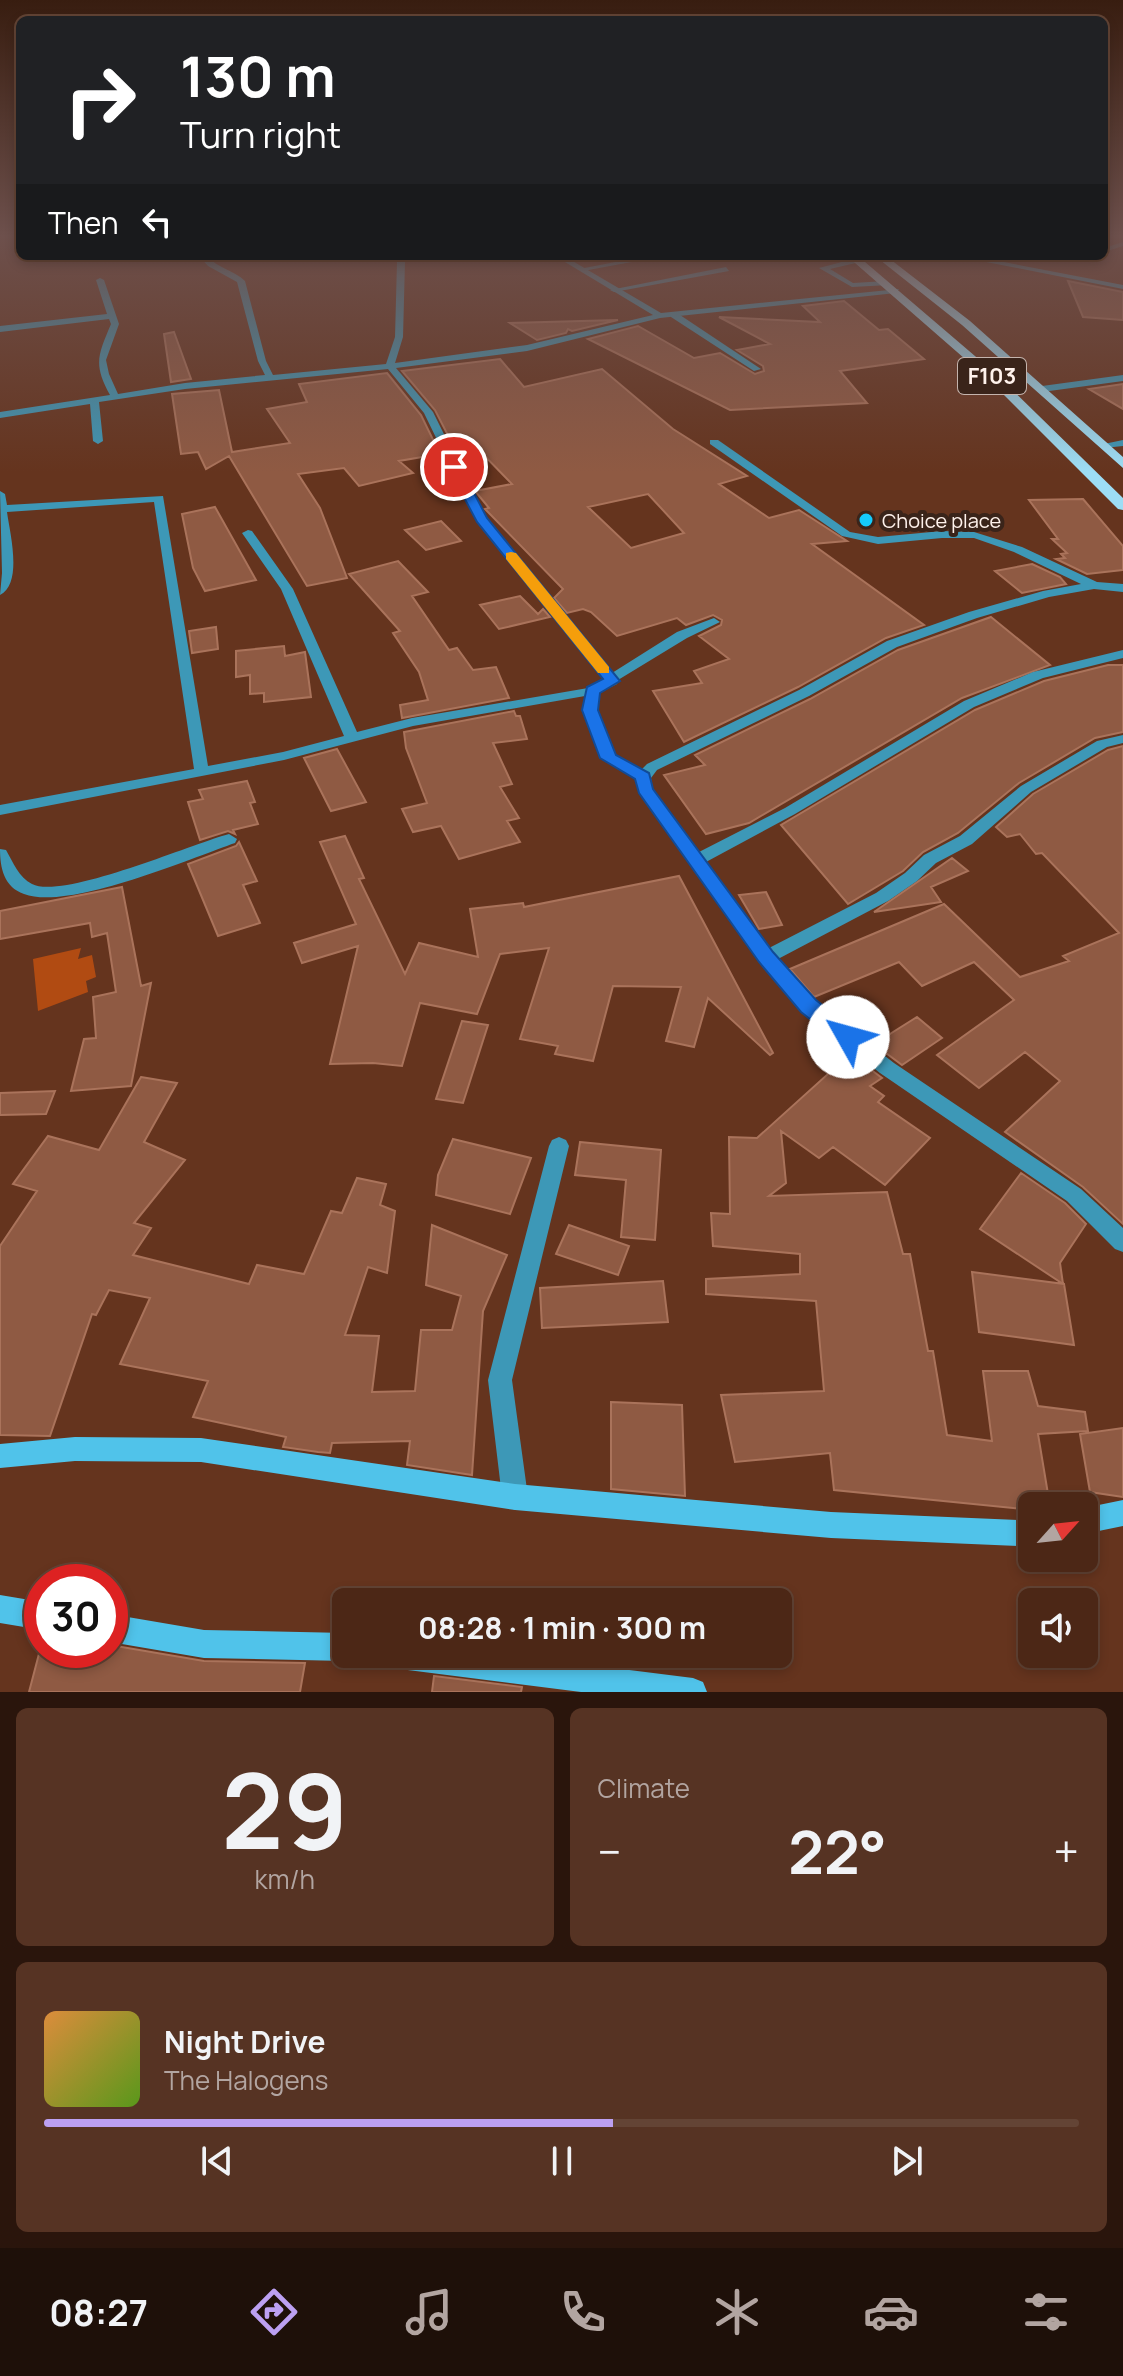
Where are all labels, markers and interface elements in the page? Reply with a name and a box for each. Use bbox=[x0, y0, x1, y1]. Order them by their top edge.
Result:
text: 130 m bbox=[180, 37, 336, 114]
icon: right bbox=[48, 48, 152, 152]
text: Turn right bbox=[180, 110, 341, 159]
icon: left bbox=[135, 200, 179, 244]
text: Then bbox=[48, 202, 119, 243]
road number: F103 bbox=[958, 358, 1026, 394]
pin bbox=[420, 433, 488, 501]
icon: arrive bbox=[432, 445, 476, 489]
place label: Choice place bbox=[882, 507, 1001, 534]
marker: Choice place bbox=[857, 511, 875, 529]
position arrow bbox=[806, 995, 890, 1079]
north arrow bbox=[1018, 1492, 1098, 1572]
map controls bbox=[1018, 1492, 1098, 1668]
speed limit sign: 30 bbox=[24, 1564, 128, 1668]
button: sound bbox=[1018, 1588, 1098, 1668]
text: 08:28 · 1 min · 300 m bbox=[418, 1607, 706, 1648]
text: 29 bbox=[221, 1738, 348, 1880]
text: Climate bbox=[598, 1770, 690, 1806]
text: 22° bbox=[788, 1810, 887, 1892]
text: − bbox=[598, 1821, 621, 1881]
text: + bbox=[1054, 1821, 1079, 1881]
text: km/h bbox=[255, 1861, 315, 1897]
text: Night Drive bbox=[164, 2021, 326, 2062]
text: The Halogens bbox=[164, 2062, 328, 2098]
icon: previous bbox=[195, 2139, 239, 2183]
icon: pause bbox=[540, 2139, 584, 2183]
icon: next bbox=[885, 2139, 929, 2183]
icon: directions bbox=[246, 2284, 302, 2340]
icon: music bbox=[401, 2284, 457, 2340]
icon: phone bbox=[555, 2284, 611, 2340]
icon: climate bbox=[709, 2284, 765, 2340]
icon: car bbox=[863, 2284, 919, 2340]
icon: filters bbox=[1018, 2284, 1074, 2340]
text: 08:27 bbox=[49, 2288, 148, 2337]

